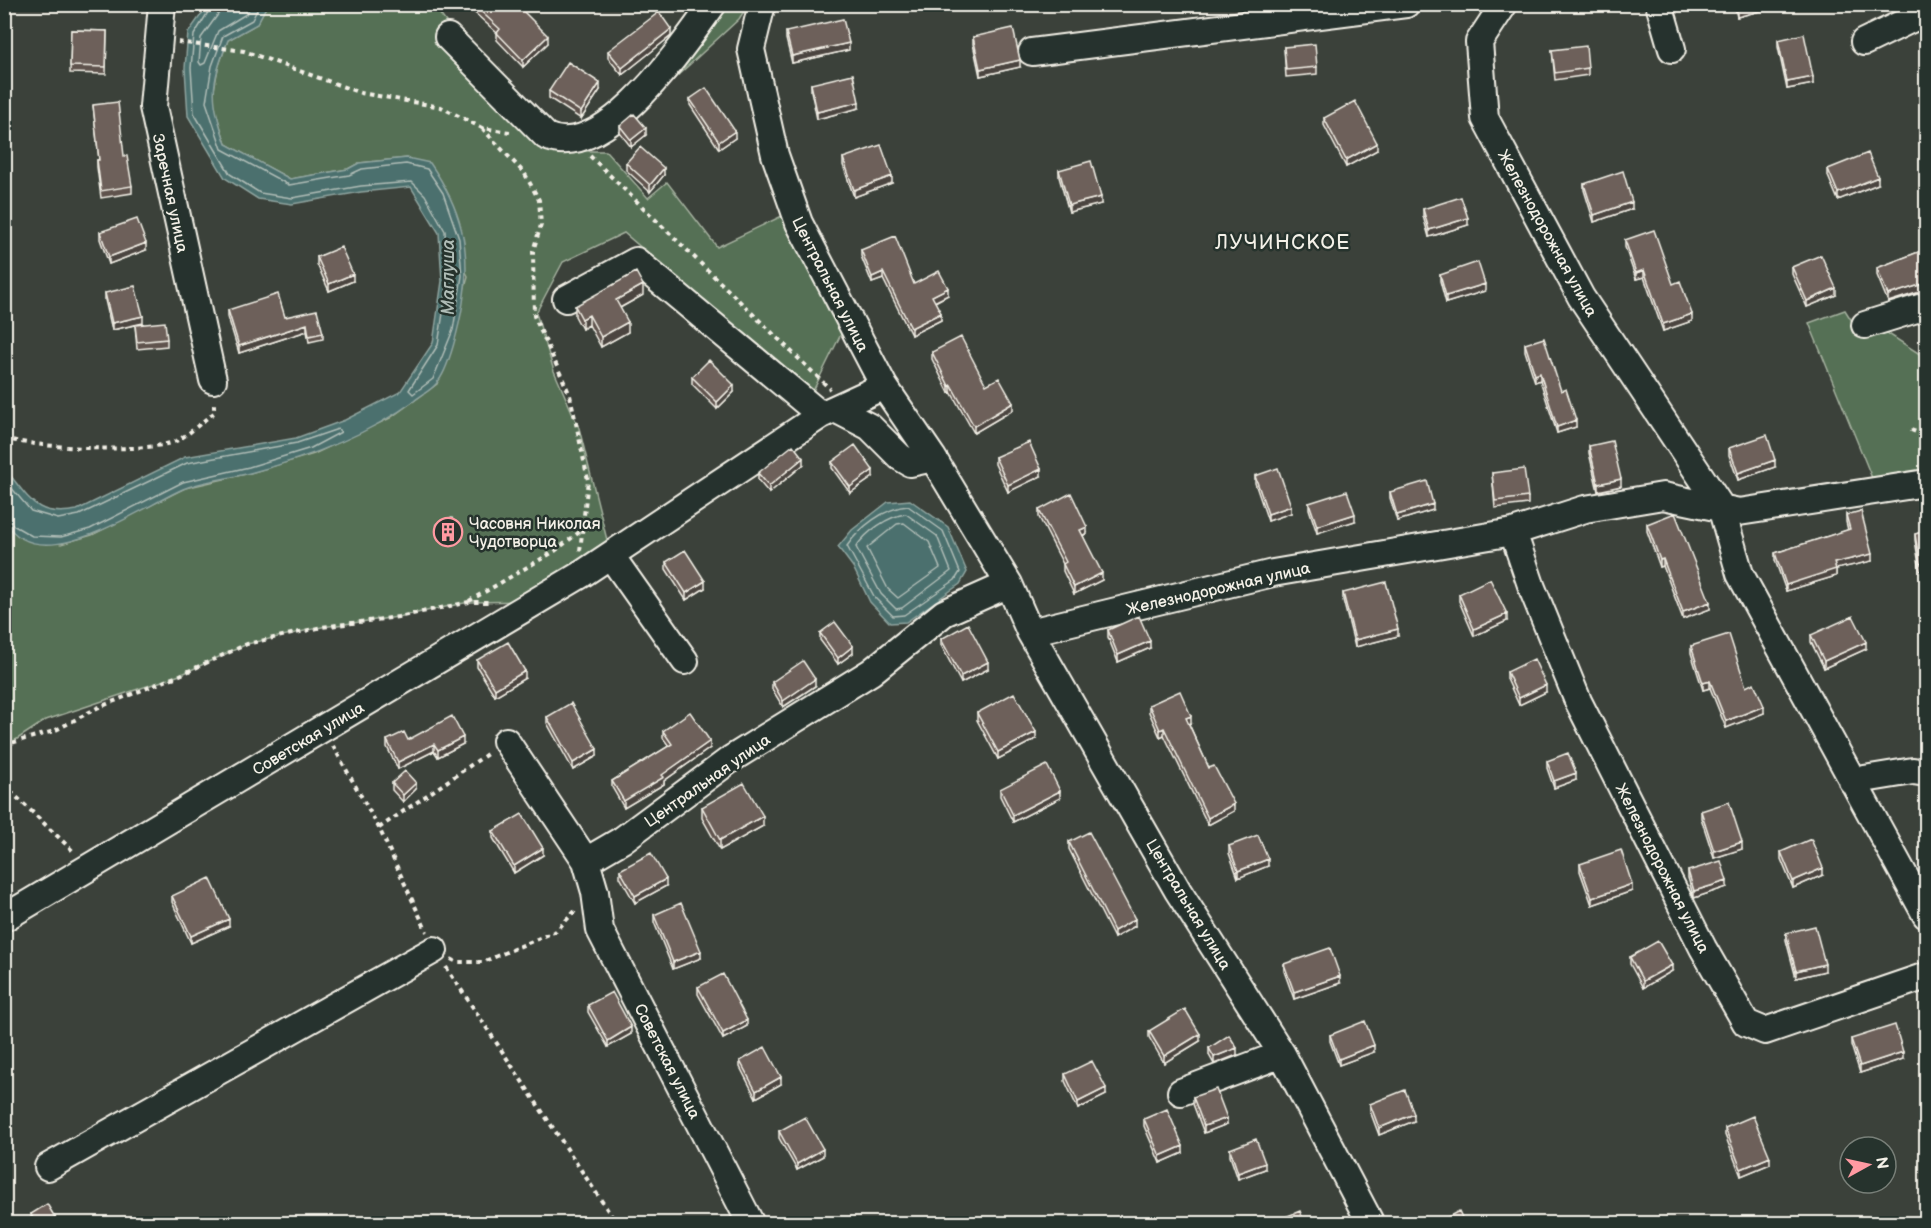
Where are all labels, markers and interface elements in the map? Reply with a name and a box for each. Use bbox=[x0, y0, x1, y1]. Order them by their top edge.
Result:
street label: Заречная улица bbox=[148, 132, 192, 255]
street label: Железнодорожная улица bbox=[1493, 147, 1601, 321]
street label: Центральная улица bbox=[787, 214, 872, 356]
district label: ЛУЧИНСКОЕ bbox=[1214, 231, 1351, 255]
water label: Маглуша bbox=[438, 239, 459, 315]
place label: Часовня Николая Чудотворца bbox=[469, 515, 601, 552]
building icon: Часовня Николая Чудотворца bbox=[432, 516, 464, 548]
street label: Железнодорожная улица bbox=[1125, 559, 1313, 620]
street label: Советская улица bbox=[250, 698, 368, 780]
street label: Центральная улица bbox=[641, 730, 775, 832]
street label: Железнодорожная улица bbox=[1611, 781, 1713, 957]
street label: Центральная улица bbox=[1141, 836, 1235, 974]
street label: Советская улица bbox=[629, 1001, 704, 1123]
north arrow bbox=[1838, 1135, 1898, 1195]
text: N bbox=[1871, 1156, 1892, 1170]

